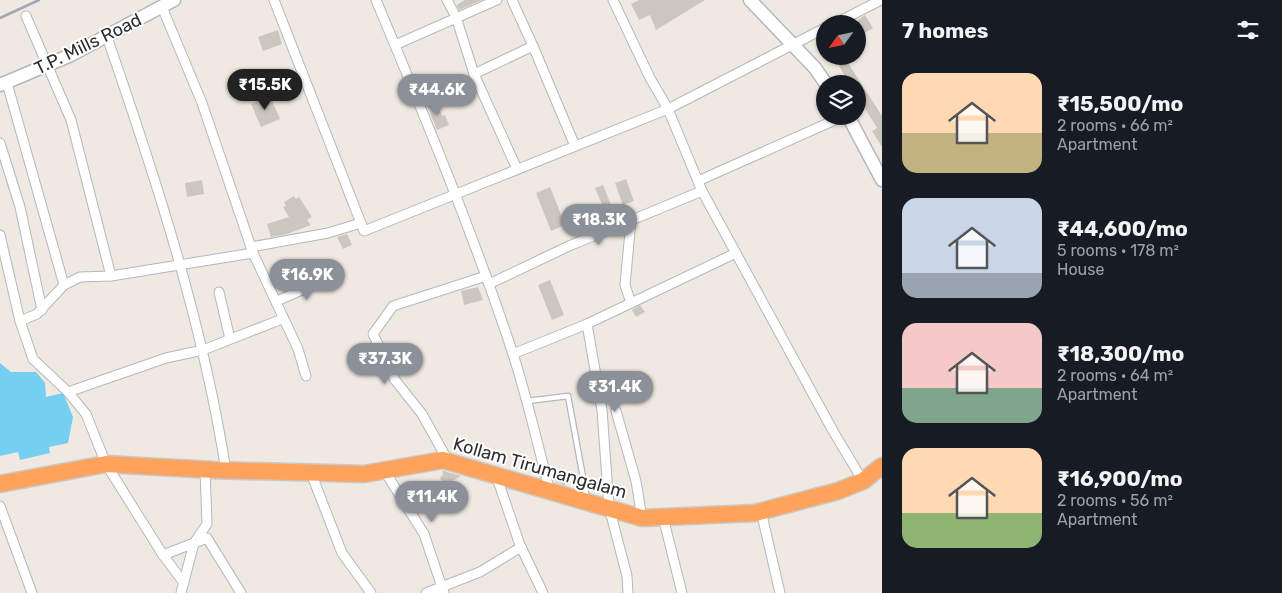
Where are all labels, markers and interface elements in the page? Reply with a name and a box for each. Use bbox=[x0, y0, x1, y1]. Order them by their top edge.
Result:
street label: T.P. Mills Road bbox=[31, 9, 145, 79]
north arrow bbox=[816, 15, 866, 65]
map controls bbox=[816, 15, 866, 125]
icon: filters bbox=[1234, 16, 1262, 44]
text: 7 homes bbox=[902, 18, 988, 43]
pin: ₹15.5K bbox=[224, 68, 306, 111]
pin: ₹44.6K bbox=[396, 74, 478, 116]
text: ₹15.5K bbox=[238, 75, 292, 94]
button: layers bbox=[816, 75, 866, 125]
text: ₹44.6K bbox=[409, 80, 465, 99]
text: ₹15,500/mo bbox=[1057, 91, 1183, 116]
icon: home bbox=[942, 93, 1002, 153]
text: 2 rooms · 66 m² bbox=[1057, 116, 1173, 135]
text: Apartment bbox=[1057, 135, 1137, 154]
pin: ₹18.3K bbox=[558, 204, 640, 246]
text: ₹18.3K bbox=[572, 210, 626, 229]
text: ₹44,600/mo bbox=[1057, 216, 1188, 241]
icon: home bbox=[942, 218, 1002, 278]
text: 5 rooms · 178 m² bbox=[1057, 241, 1179, 260]
pin: ₹16.9K bbox=[266, 258, 348, 301]
text: House bbox=[1057, 260, 1104, 279]
text: ₹16.9K bbox=[281, 265, 333, 284]
text: ₹18,300/mo bbox=[1057, 341, 1184, 366]
pin: ₹37.3K bbox=[344, 342, 426, 385]
icon: home bbox=[942, 343, 1002, 403]
text: ₹37.3K bbox=[358, 349, 412, 368]
text: 2 rooms · 64 m² bbox=[1057, 366, 1173, 385]
pin: ₹31.4K bbox=[574, 370, 656, 413]
text: ₹31.4K bbox=[588, 377, 642, 396]
text: Apartment bbox=[1057, 385, 1137, 404]
street label: Kollam Tirumangalam bbox=[451, 433, 629, 503]
text: ₹16,900/mo bbox=[1057, 466, 1183, 491]
icon: home bbox=[942, 468, 1002, 528]
pin: ₹11.4K bbox=[391, 480, 473, 523]
text: ₹11.4K bbox=[406, 487, 458, 506]
text: 2 rooms · 56 m² bbox=[1057, 491, 1173, 510]
text: Apartment bbox=[1057, 510, 1137, 529]

